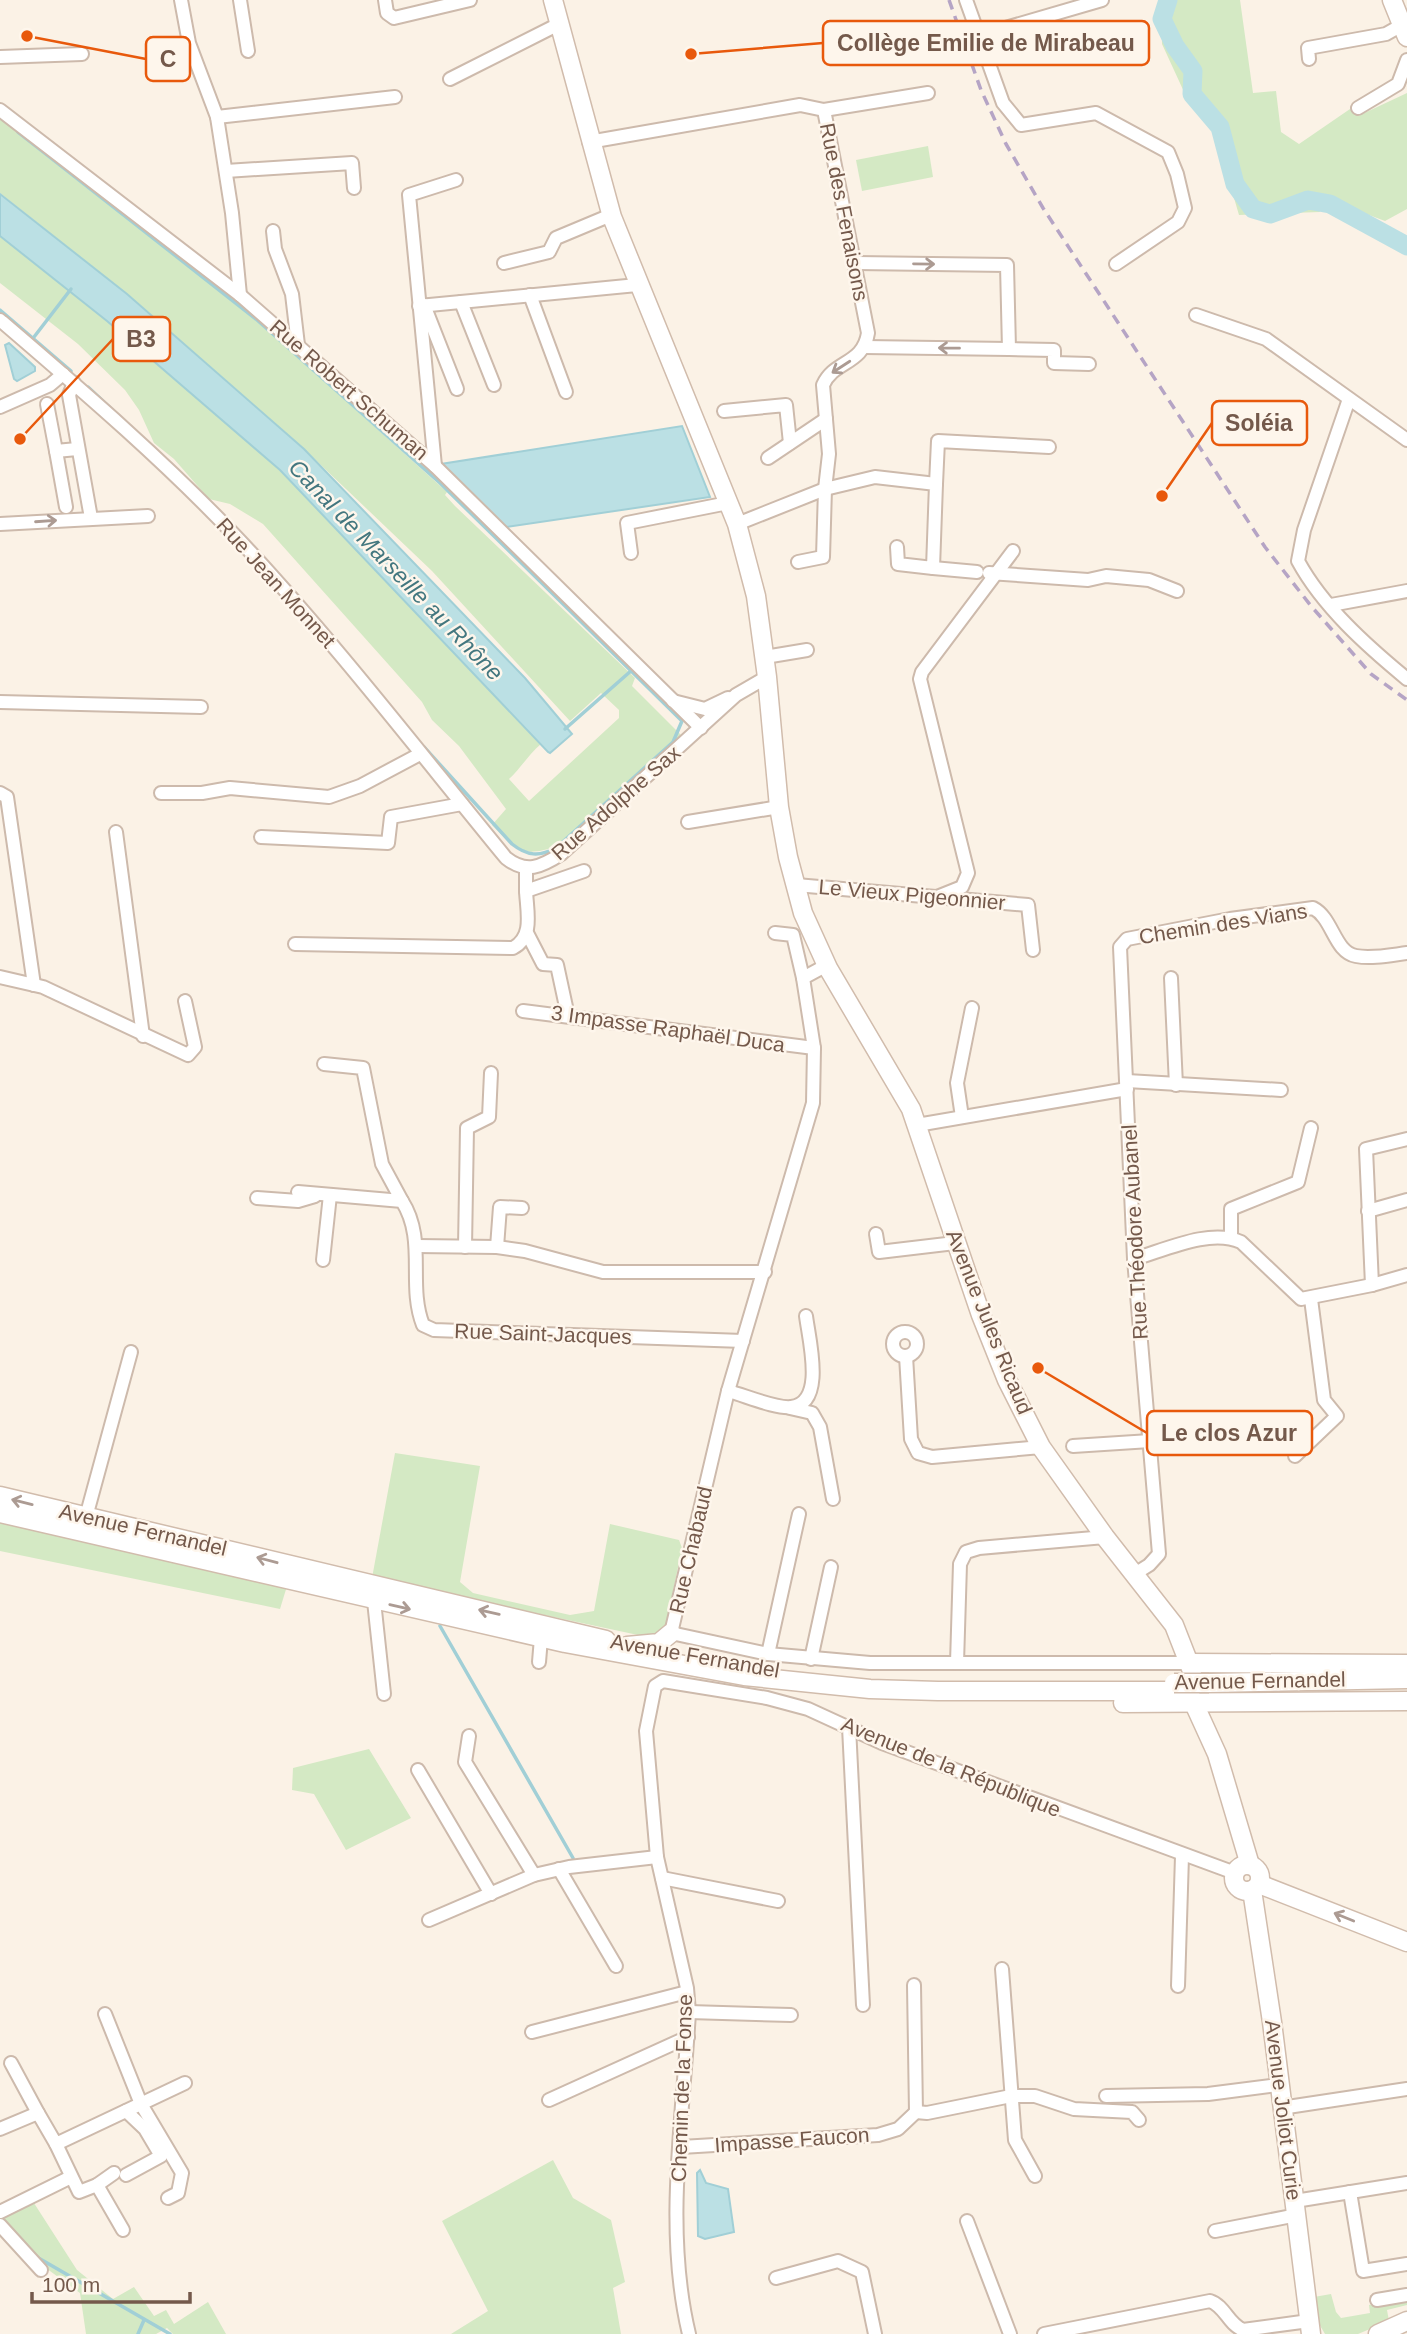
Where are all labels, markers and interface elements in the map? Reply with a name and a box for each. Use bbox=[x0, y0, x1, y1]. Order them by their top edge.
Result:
callout: Collège Emilie de Mirabeau bbox=[823, 21, 1149, 65]
text: Collège Emilie de Mirabeau bbox=[837, 30, 1135, 56]
callout: C bbox=[146, 37, 190, 81]
text: C bbox=[160, 46, 176, 72]
street label: Rue des Fenaisons bbox=[816, 121, 873, 303]
one-way arrow bbox=[912, 257, 935, 271]
street label: Rue Robert Schuman bbox=[266, 315, 433, 465]
callout: B3 bbox=[113, 317, 170, 361]
text: B3 bbox=[126, 326, 156, 352]
one-way arrow bbox=[938, 341, 961, 355]
one-way arrow bbox=[832, 360, 851, 375]
callout: Soléia bbox=[1212, 401, 1307, 445]
text: Soléia bbox=[1225, 410, 1293, 436]
water label: Canal de Marseille au Rhône bbox=[284, 454, 508, 686]
street label: Rue Jean Monnet bbox=[212, 513, 340, 652]
one-way arrow bbox=[34, 514, 56, 527]
street label: Rue Adolphe Sax bbox=[547, 740, 685, 865]
street label: Le Vieux Pigeonnier bbox=[818, 875, 1006, 914]
street label: Chemin des Vians bbox=[1137, 899, 1309, 948]
street label: 3 Impasse Raphaël Duca bbox=[550, 1001, 787, 1056]
street label: Rue Théodore Aubanel bbox=[1117, 1124, 1152, 1340]
street label: Avenue Jules Ricaud bbox=[942, 1226, 1037, 1417]
street label: Rue Saint-Jacques bbox=[454, 1319, 632, 1348]
callout: Le clos Azur bbox=[1147, 1411, 1312, 1455]
text: Le clos Azur bbox=[1161, 1420, 1297, 1446]
street label: Rue Chabaud bbox=[665, 1484, 716, 1616]
one-way arrow bbox=[11, 1495, 34, 1508]
street label: Avenue Fernandel bbox=[57, 1499, 229, 1560]
one-way arrow bbox=[257, 1553, 279, 1566]
one-way arrow bbox=[389, 1601, 411, 1614]
one-way arrow bbox=[478, 1605, 501, 1619]
street label: Avenue Fernandel bbox=[609, 1629, 781, 1682]
street label: Avenue Fernandel bbox=[1174, 1668, 1346, 1693]
street label: Avenue de la République bbox=[838, 1712, 1064, 1821]
one-way arrow bbox=[1333, 1910, 1355, 1923]
street label: Chemin de la Fonse bbox=[667, 1994, 696, 2182]
street label: Avenue Joliot Curie bbox=[1261, 2018, 1306, 2202]
street label: Impasse Faucon bbox=[714, 2123, 870, 2156]
scale bar bbox=[32, 2260, 189, 2304]
text: 100 m bbox=[42, 2273, 100, 2296]

